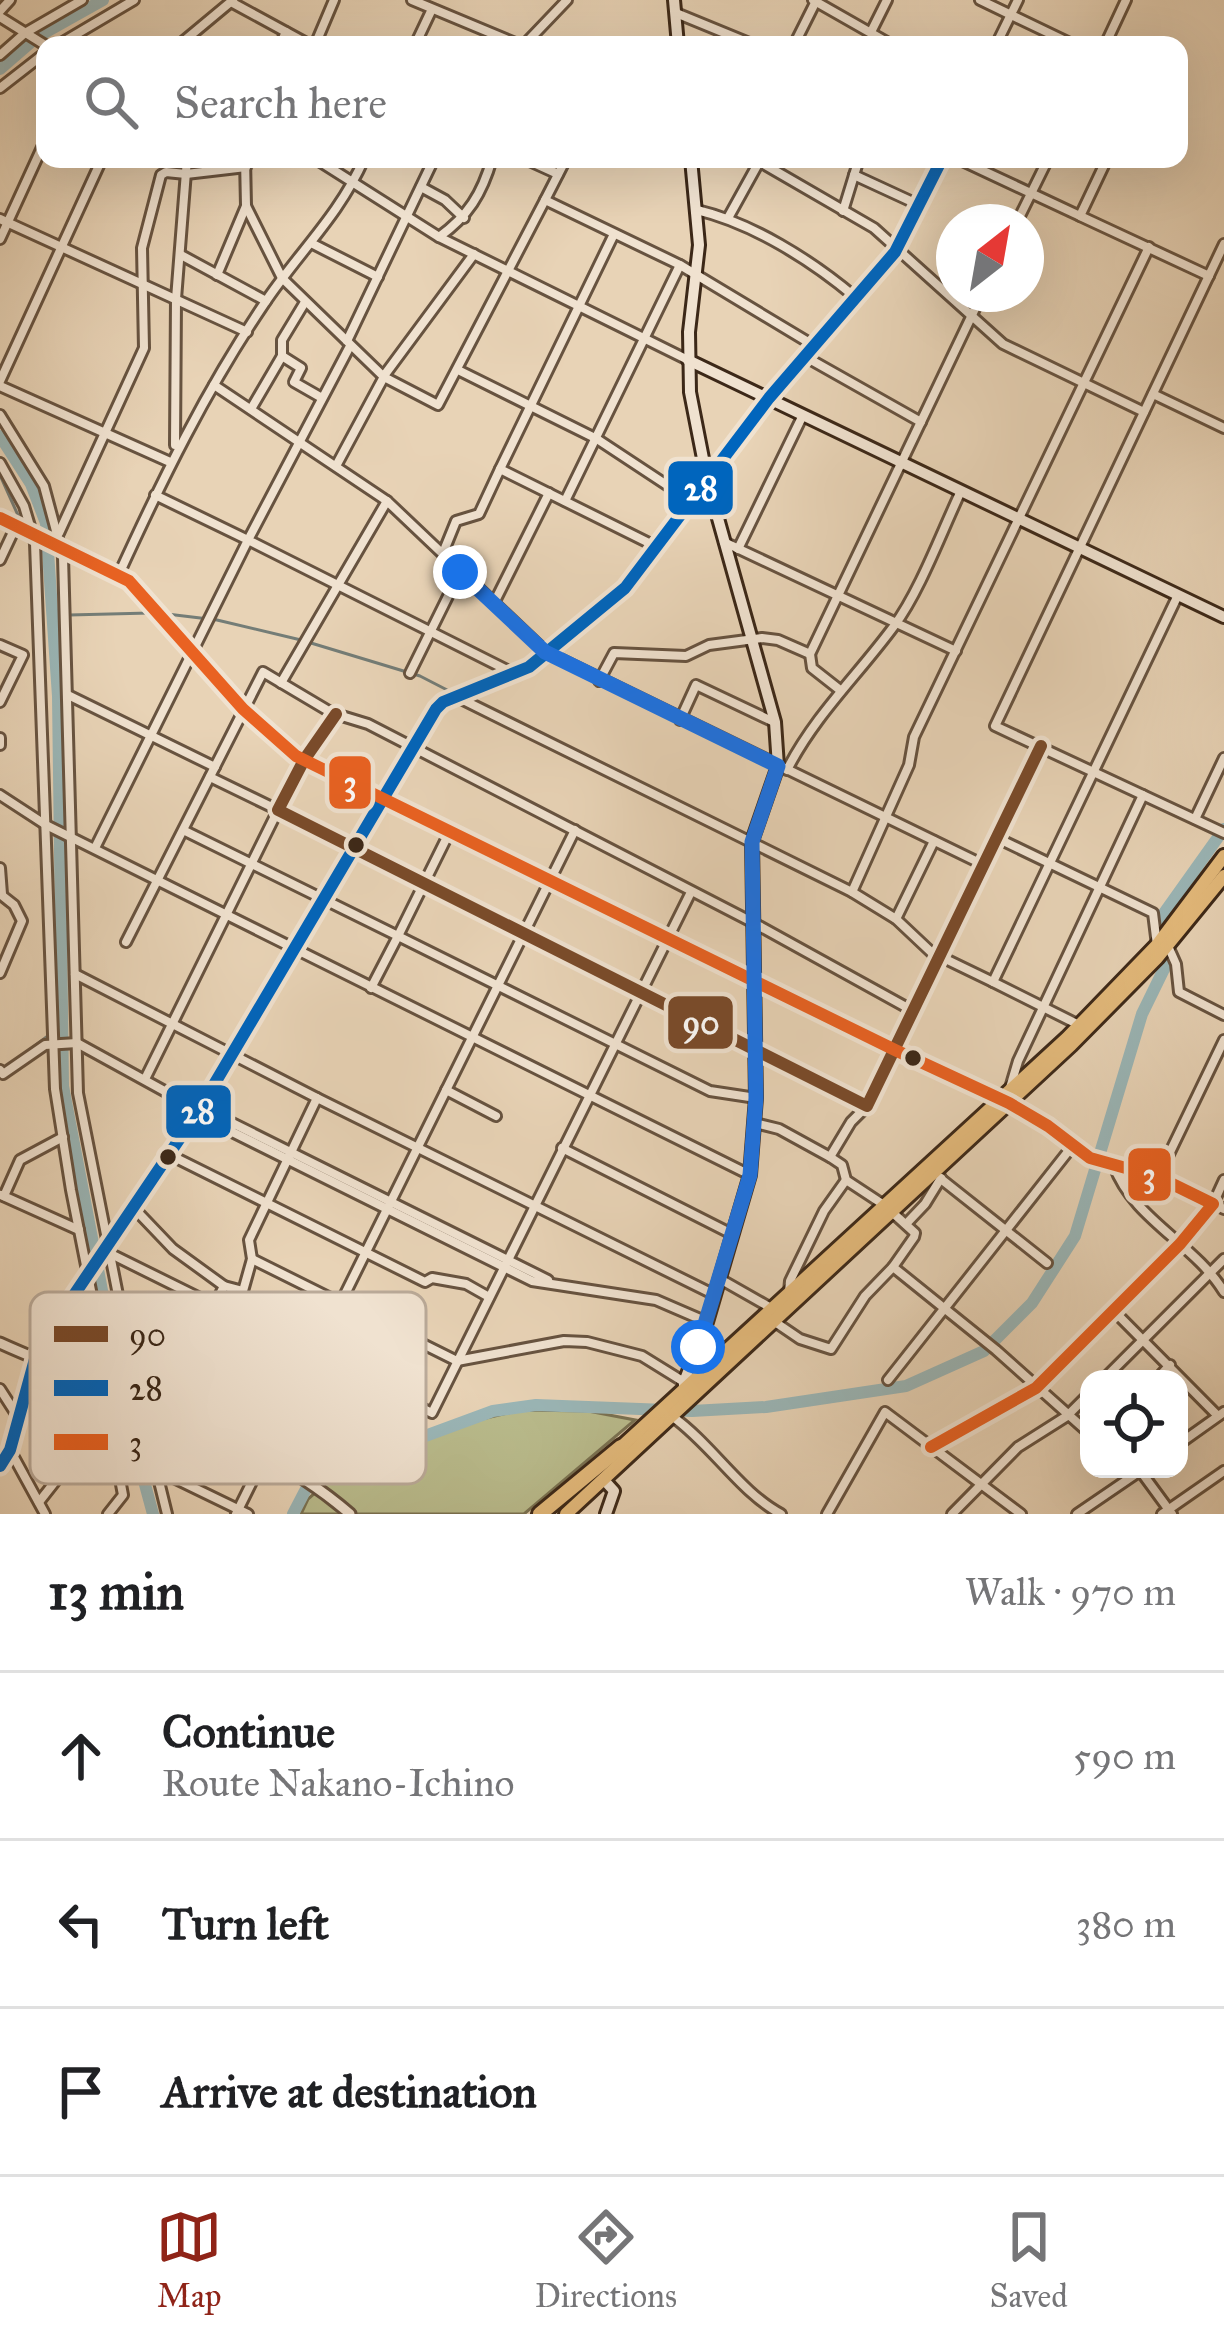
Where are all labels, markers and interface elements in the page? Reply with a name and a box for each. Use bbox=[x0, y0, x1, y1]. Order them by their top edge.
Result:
search box bbox=[36, 36, 1188, 168]
icon: search bbox=[78, 69, 144, 135]
text: Search here bbox=[174, 75, 387, 130]
north arrow bbox=[936, 204, 1044, 312]
line badge: 28 bbox=[666, 459, 735, 517]
text: 28 bbox=[684, 469, 718, 509]
route end bbox=[433, 545, 487, 599]
line badge: 3 bbox=[327, 754, 373, 811]
text: 3 bbox=[343, 763, 357, 803]
unlabelled marker bbox=[345, 834, 367, 856]
line badge: 90 bbox=[666, 994, 735, 1051]
text: 90 bbox=[683, 1003, 719, 1044]
unlabelled marker bbox=[902, 1047, 924, 1069]
line badge: 28 bbox=[164, 1083, 233, 1140]
text: 28 bbox=[181, 1092, 215, 1132]
unlabelled marker bbox=[157, 1146, 179, 1168]
line badge: 3 bbox=[1126, 1146, 1173, 1203]
text: 3 bbox=[1142, 1155, 1156, 1195]
legend bbox=[30, 1292, 426, 1484]
text: 90 bbox=[129, 1315, 166, 1356]
route start bbox=[671, 1320, 725, 1374]
text: 28 bbox=[129, 1369, 163, 1409]
map controls bbox=[1080, 1370, 1188, 1478]
button: locate bbox=[1080, 1370, 1188, 1478]
text: 3 bbox=[129, 1423, 142, 1463]
text: 13 min bbox=[48, 1561, 184, 1623]
text: Walk · 970 m bbox=[965, 1568, 1176, 1616]
text: Continue bbox=[162, 1704, 335, 1759]
icon: ahead bbox=[48, 1723, 114, 1789]
text: 590 m bbox=[1073, 1732, 1176, 1780]
text: Route Nakano-Ichino bbox=[162, 1759, 514, 1807]
icon: left bbox=[48, 1891, 114, 1957]
text: Turn left bbox=[162, 1896, 329, 1951]
text: 380 m bbox=[1076, 1900, 1176, 1948]
icon: arrive bbox=[48, 2059, 114, 2125]
text: Arrive at destination bbox=[162, 2064, 537, 2119]
tab: Map bbox=[156, 2204, 222, 2316]
tab: Directions bbox=[535, 2204, 677, 2316]
tab: Saved bbox=[989, 2204, 1068, 2316]

